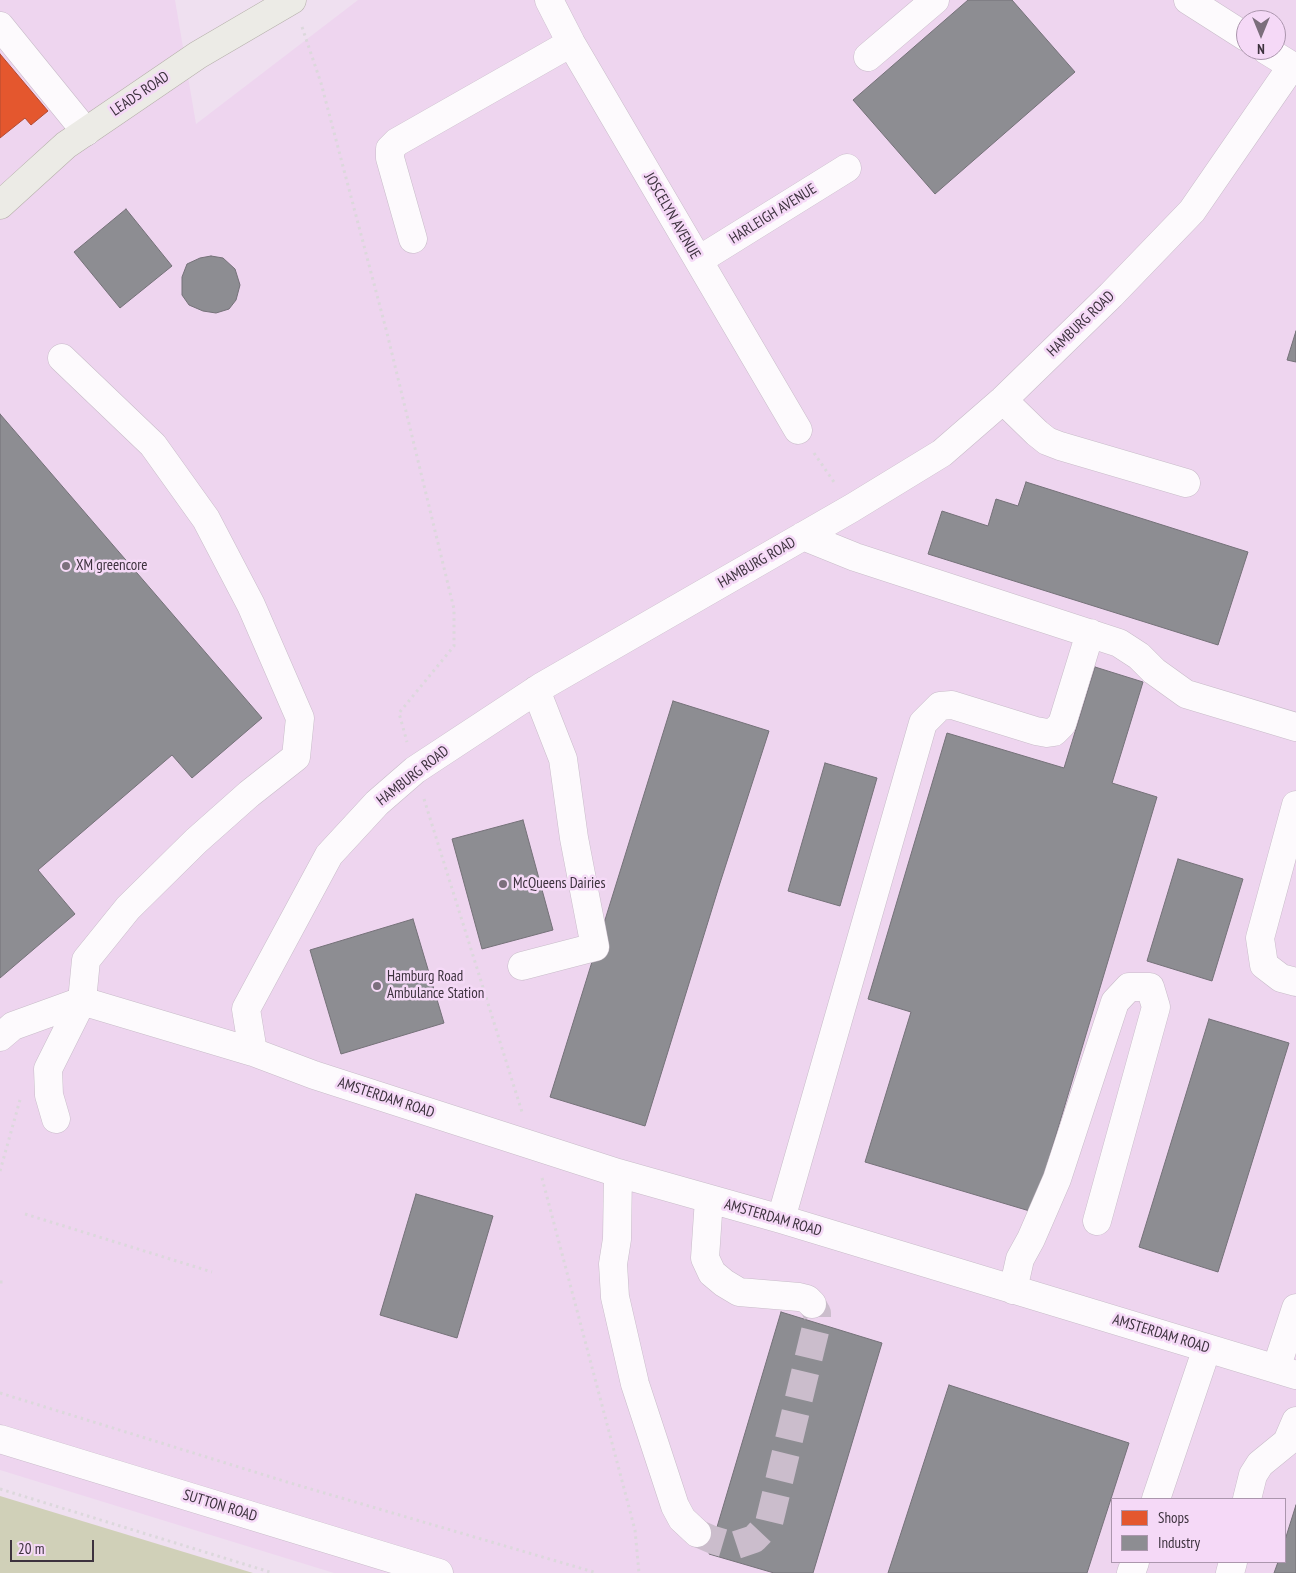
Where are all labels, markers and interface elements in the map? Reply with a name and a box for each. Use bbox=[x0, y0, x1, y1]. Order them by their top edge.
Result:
north arrow bbox=[1236, 10, 1286, 60]
text: N bbox=[1257, 40, 1265, 58]
street label: LEADS ROAD bbox=[107, 68, 173, 120]
street label: JOSCELYN AVENUE bbox=[640, 170, 704, 262]
street label: HARLEIGH AVENUE bbox=[726, 180, 820, 248]
street label: HAMBURG ROAD bbox=[1044, 287, 1118, 361]
street label: HAMBURG ROAD bbox=[715, 534, 799, 592]
place label: XM greencore bbox=[76, 557, 148, 575]
marker: XM greencore bbox=[60, 560, 72, 572]
street label: HAMBURG ROAD bbox=[373, 742, 453, 810]
place label: McQueens Dairies bbox=[513, 875, 606, 893]
marker: McQueens Dairies bbox=[497, 878, 509, 890]
place label: Hamburg Road Ambulance Station bbox=[387, 968, 484, 1003]
marker: Hamburg Road Ambulance Station bbox=[371, 980, 383, 992]
street label: AMSTERDAM ROAD bbox=[335, 1074, 437, 1122]
street label: AMSTERDAM ROAD bbox=[722, 1196, 824, 1240]
street label: AMSTERDAM ROAD bbox=[1110, 1311, 1212, 1357]
street label: SUTTON ROAD bbox=[181, 1486, 259, 1526]
legend bbox=[1111, 1498, 1286, 1563]
text: Shops bbox=[1158, 1508, 1189, 1527]
scale bar bbox=[12, 1530, 96, 1562]
text: Industry bbox=[1158, 1533, 1200, 1552]
text: 20 m bbox=[18, 1539, 44, 1558]

